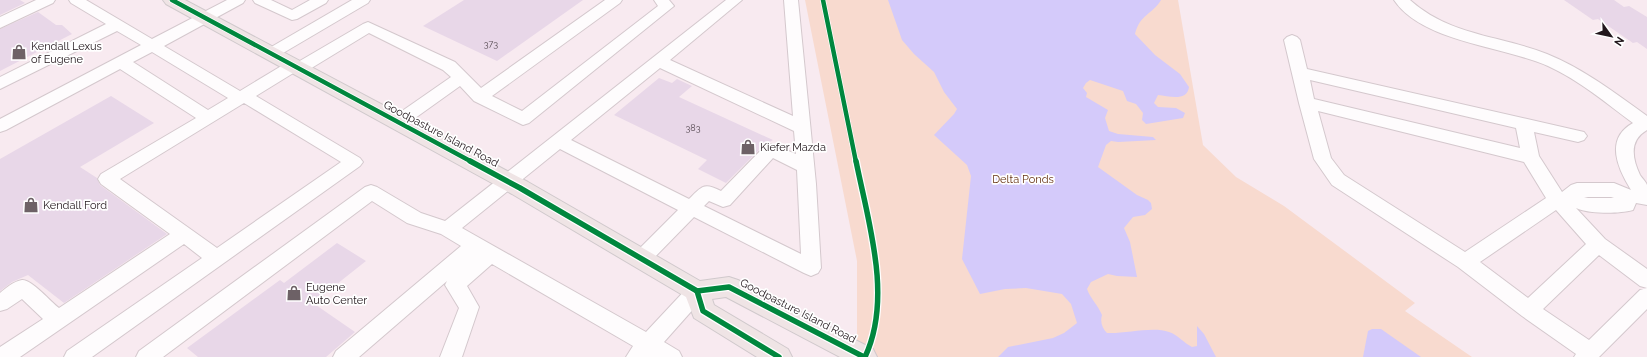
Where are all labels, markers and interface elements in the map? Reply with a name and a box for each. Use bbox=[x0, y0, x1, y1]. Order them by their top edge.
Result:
north arrow bbox=[1591, 16, 1631, 56]
text: N bbox=[1611, 34, 1627, 48]
house number: 373 bbox=[484, 39, 498, 49]
place label: Kendall Lexus of Eugene bbox=[31, 40, 102, 66]
shop icon: Kendall Lexus of Eugene bbox=[10, 43, 28, 61]
street label: Goodpasture Island Road bbox=[381, 98, 501, 170]
house number: 383 bbox=[686, 123, 701, 133]
shop icon: Kiefer Mazda bbox=[739, 138, 757, 156]
place label: Kiefer Mazda bbox=[760, 141, 826, 154]
park label: Delta Ponds bbox=[992, 173, 1054, 186]
shop icon: Kendall Ford bbox=[22, 196, 40, 214]
place label: Kendall Ford bbox=[43, 199, 107, 212]
street label: Goodpasture Island Road bbox=[738, 276, 858, 346]
place label: Eugene Auto Center bbox=[306, 281, 367, 307]
shop icon: Eugene Auto Center bbox=[285, 284, 303, 302]

